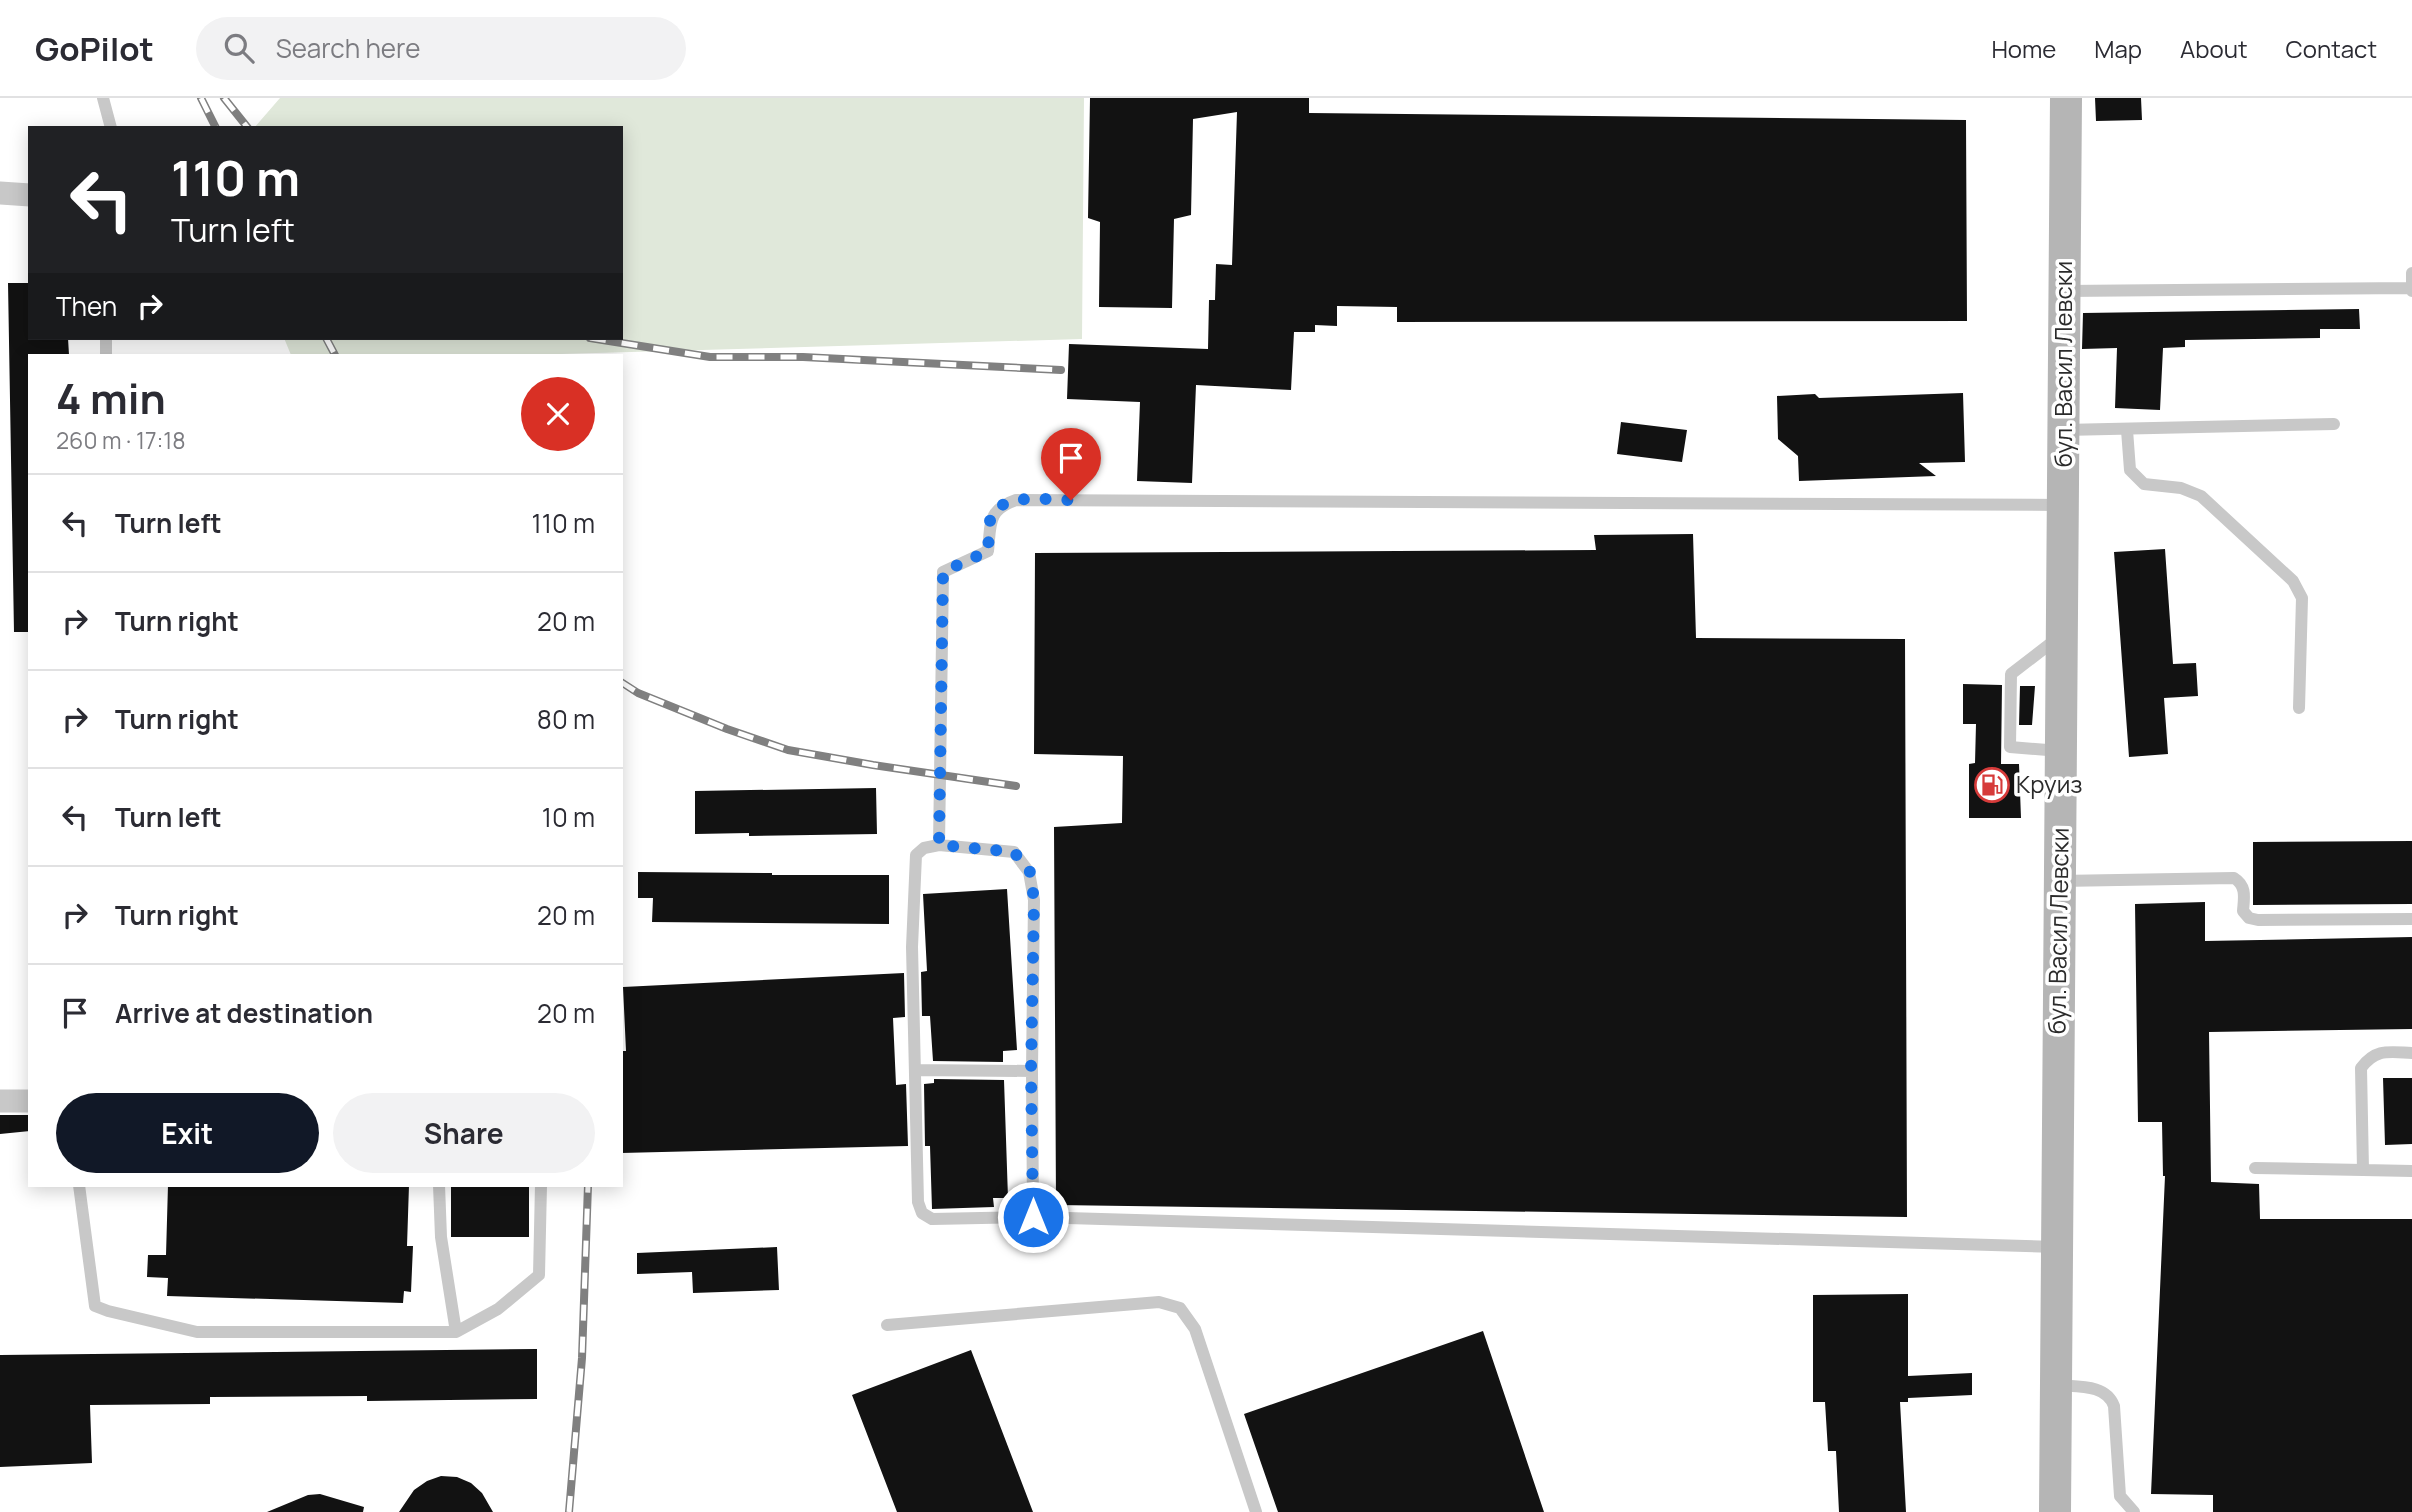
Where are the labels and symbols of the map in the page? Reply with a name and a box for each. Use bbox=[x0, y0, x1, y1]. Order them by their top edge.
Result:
street label: бул. Васил Левски bbox=[2046, 261, 2079, 467]
pin bbox=[1041, 428, 1101, 500]
fuel station icon: Круиз bbox=[1973, 766, 2011, 804]
place label: Круиз bbox=[2016, 767, 2082, 800]
street label: бул. Васил Левски bbox=[2039, 827, 2076, 1034]
position arrow bbox=[996, 1180, 1070, 1254]

